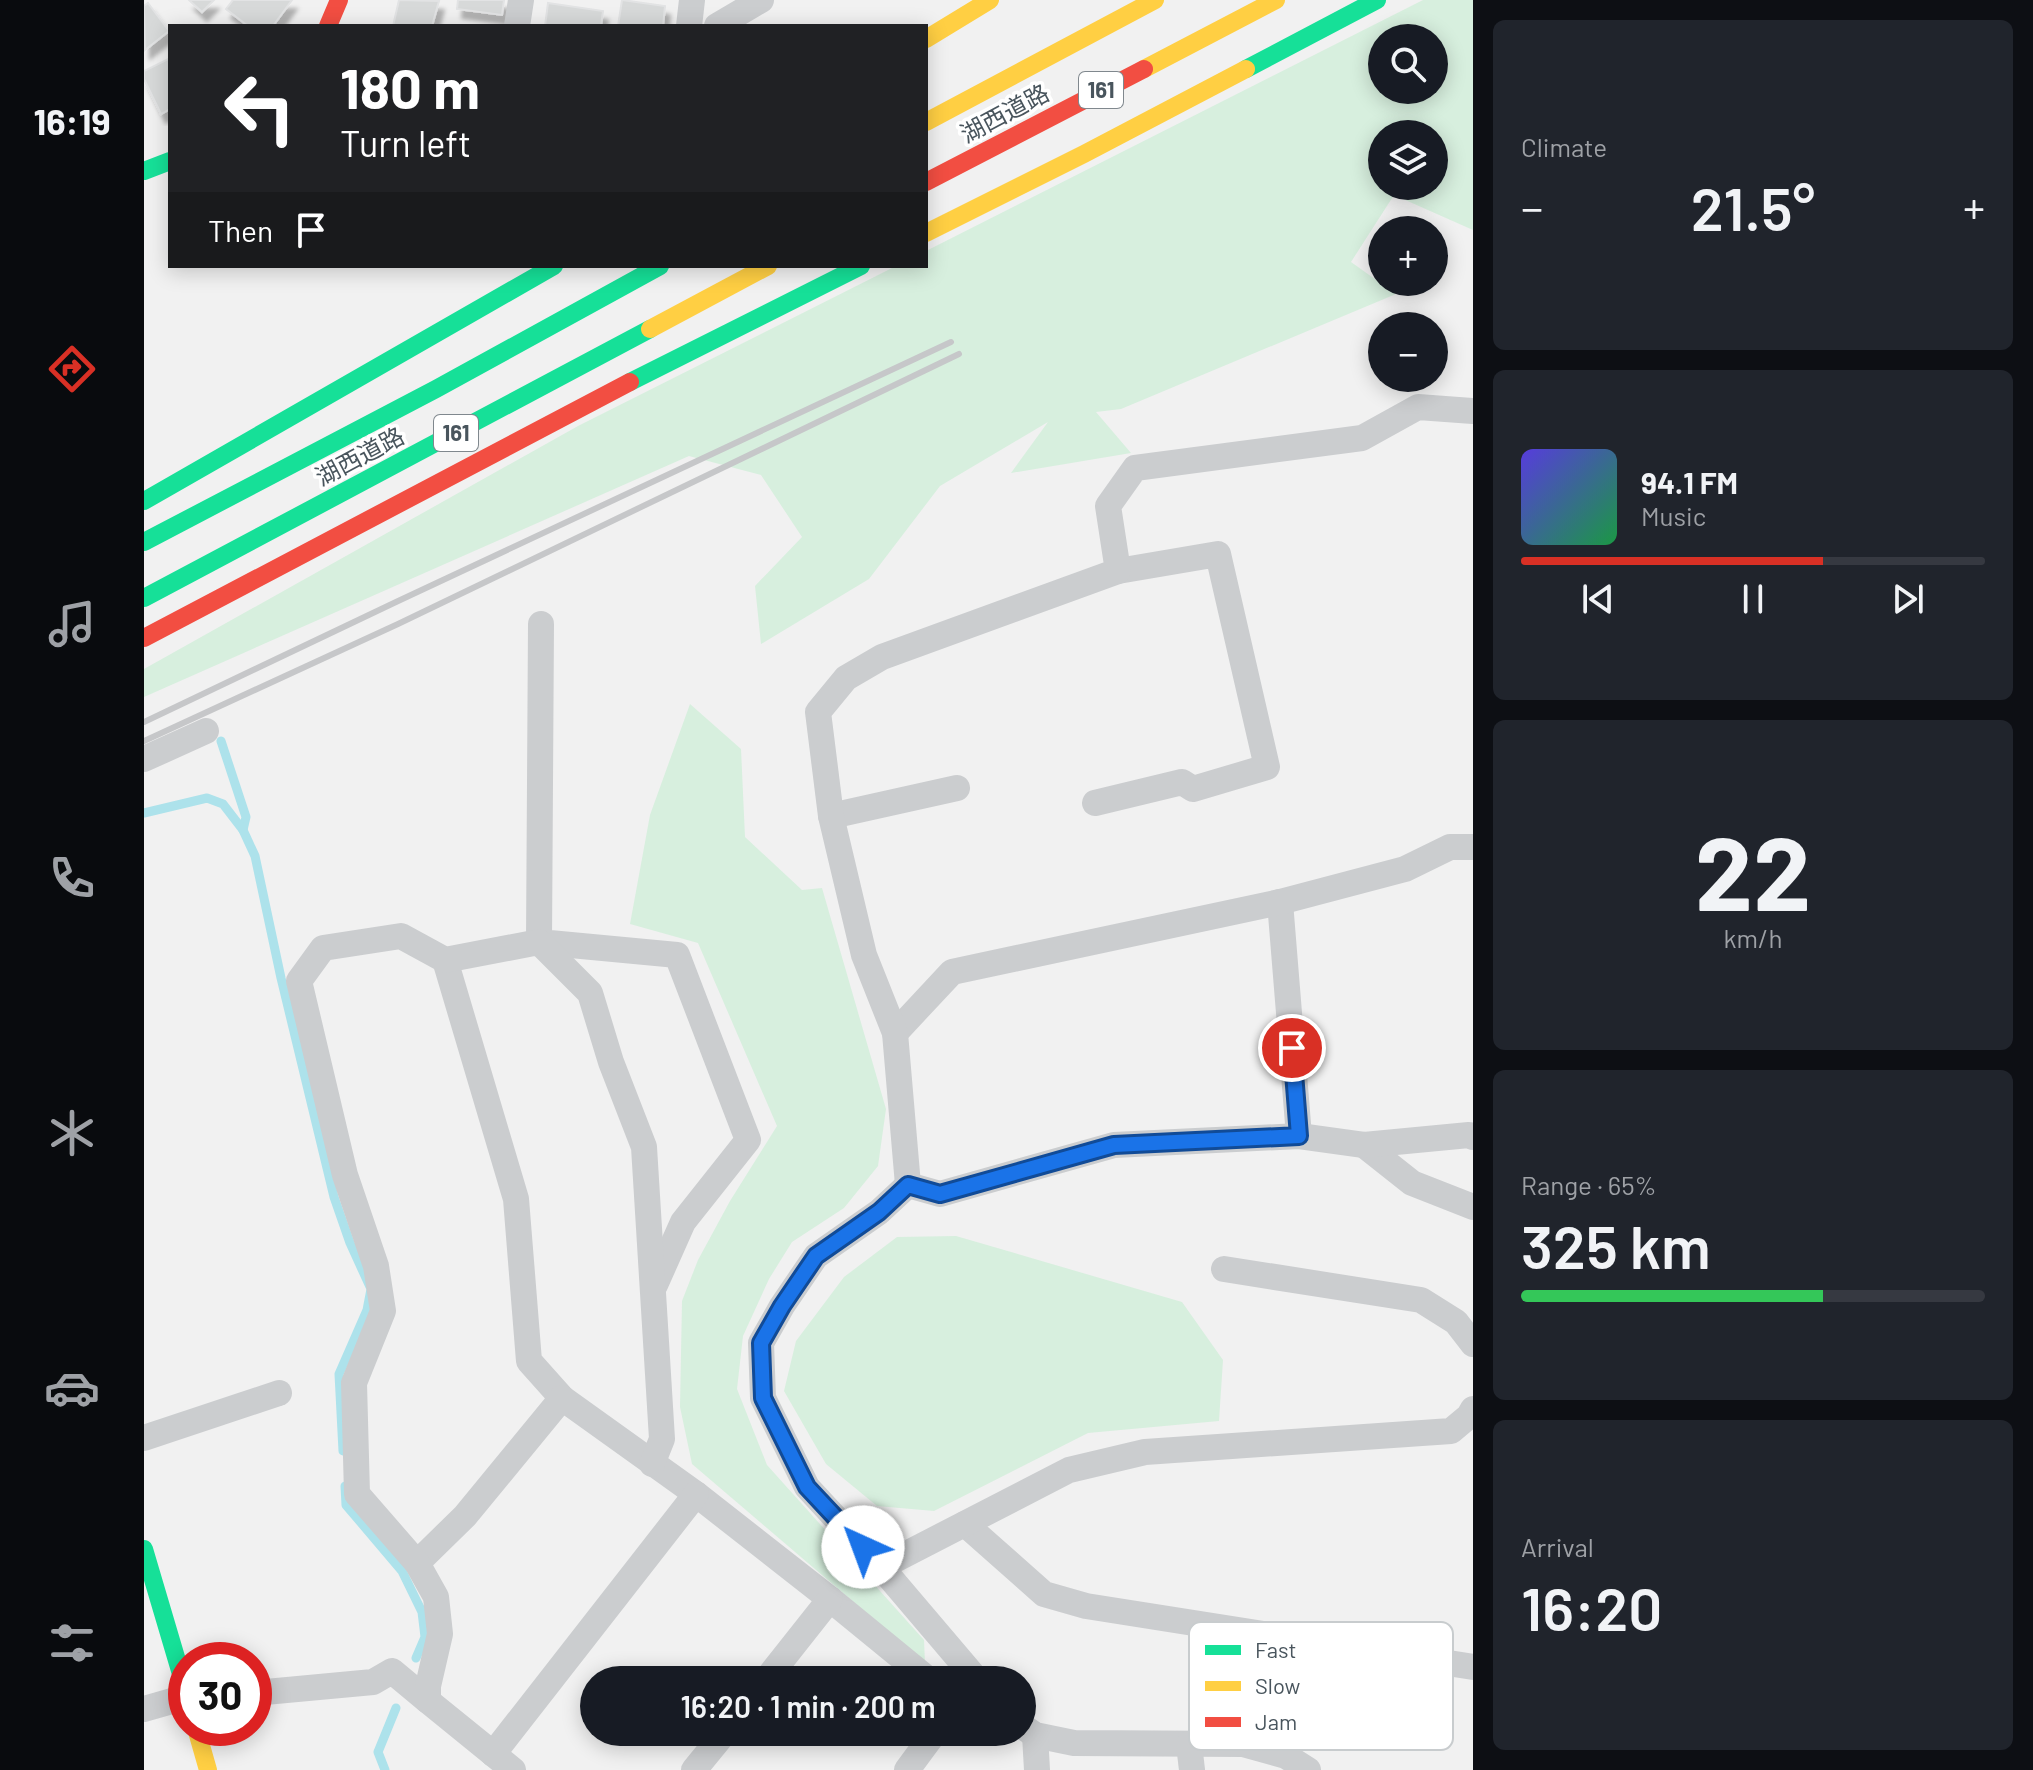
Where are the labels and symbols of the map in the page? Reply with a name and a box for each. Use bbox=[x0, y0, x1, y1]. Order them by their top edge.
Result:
road number: 161 bbox=[1079, 72, 1123, 108]
street label: 湖西道路 bbox=[955, 77, 1053, 148]
road number: 161 bbox=[434, 415, 478, 451]
street label: 湖西道路 bbox=[310, 420, 408, 491]
pin bbox=[1258, 1014, 1326, 1082]
position arrow bbox=[821, 1505, 905, 1589]
legend bbox=[1189, 1622, 1453, 1750]
text: Fast bbox=[1255, 1636, 1297, 1662]
speed limit sign: 30 bbox=[168, 1642, 272, 1746]
text: Slow bbox=[1255, 1672, 1300, 1698]
text: Jam bbox=[1255, 1708, 1297, 1734]

